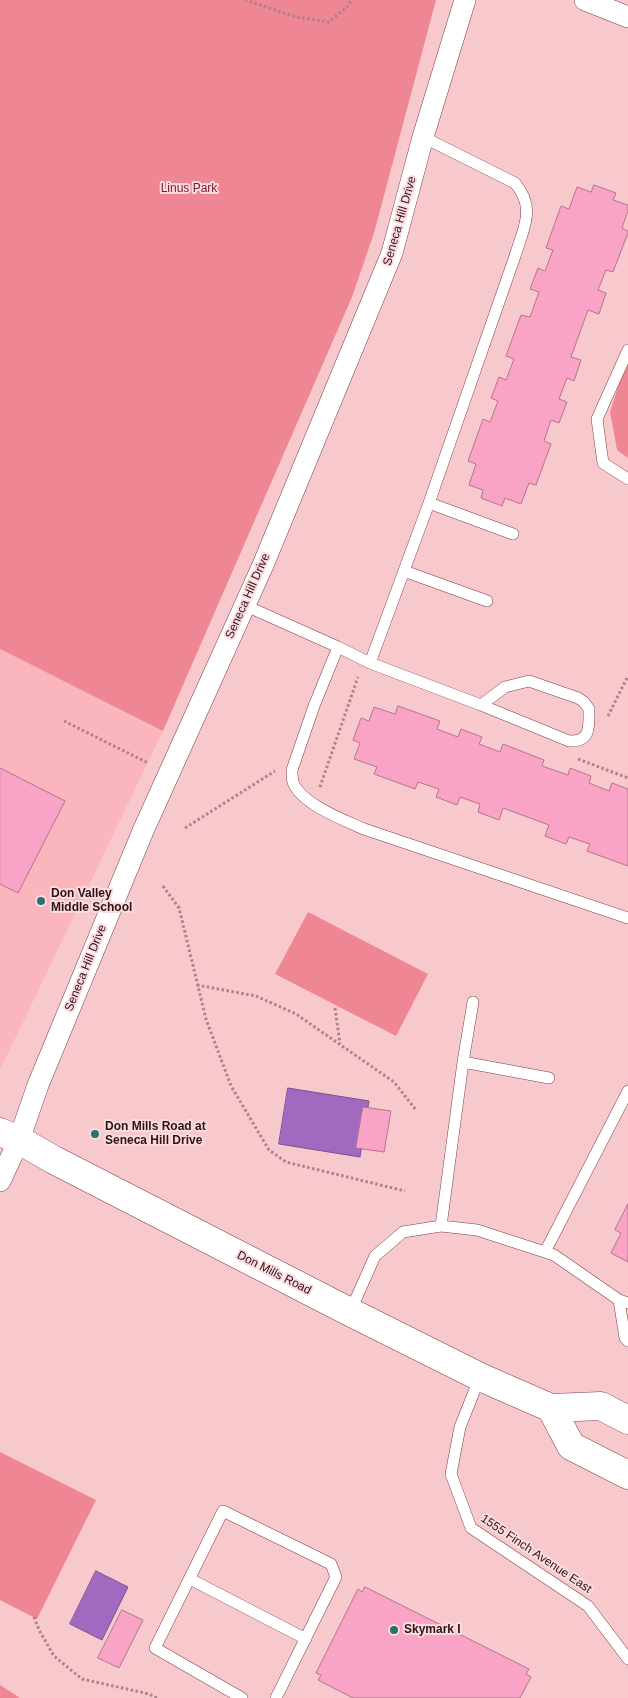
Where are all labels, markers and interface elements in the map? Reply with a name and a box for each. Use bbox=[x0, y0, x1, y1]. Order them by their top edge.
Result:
street label: Seneca Hill Drive bbox=[380, 175, 420, 267]
park label: Linus Park bbox=[161, 182, 217, 196]
street label: Seneca Hill Drive bbox=[223, 551, 273, 641]
place label: Don Valley Middle School bbox=[51, 887, 132, 915]
marker: Don Valley Middle School bbox=[35, 895, 47, 907]
street label: Seneca Hill Drive bbox=[62, 923, 110, 1013]
place label: Don Mills Road at Seneca Hill Drive bbox=[105, 1120, 206, 1148]
marker: Don Mills Road at Seneca Hill Drive bbox=[89, 1128, 101, 1140]
street label: Don Mills Road bbox=[234, 1248, 314, 1298]
street label: 1555 Finch Avenue East bbox=[478, 1512, 594, 1596]
place label: Skymark I bbox=[404, 1623, 461, 1637]
marker: Skymark I bbox=[388, 1624, 400, 1636]

